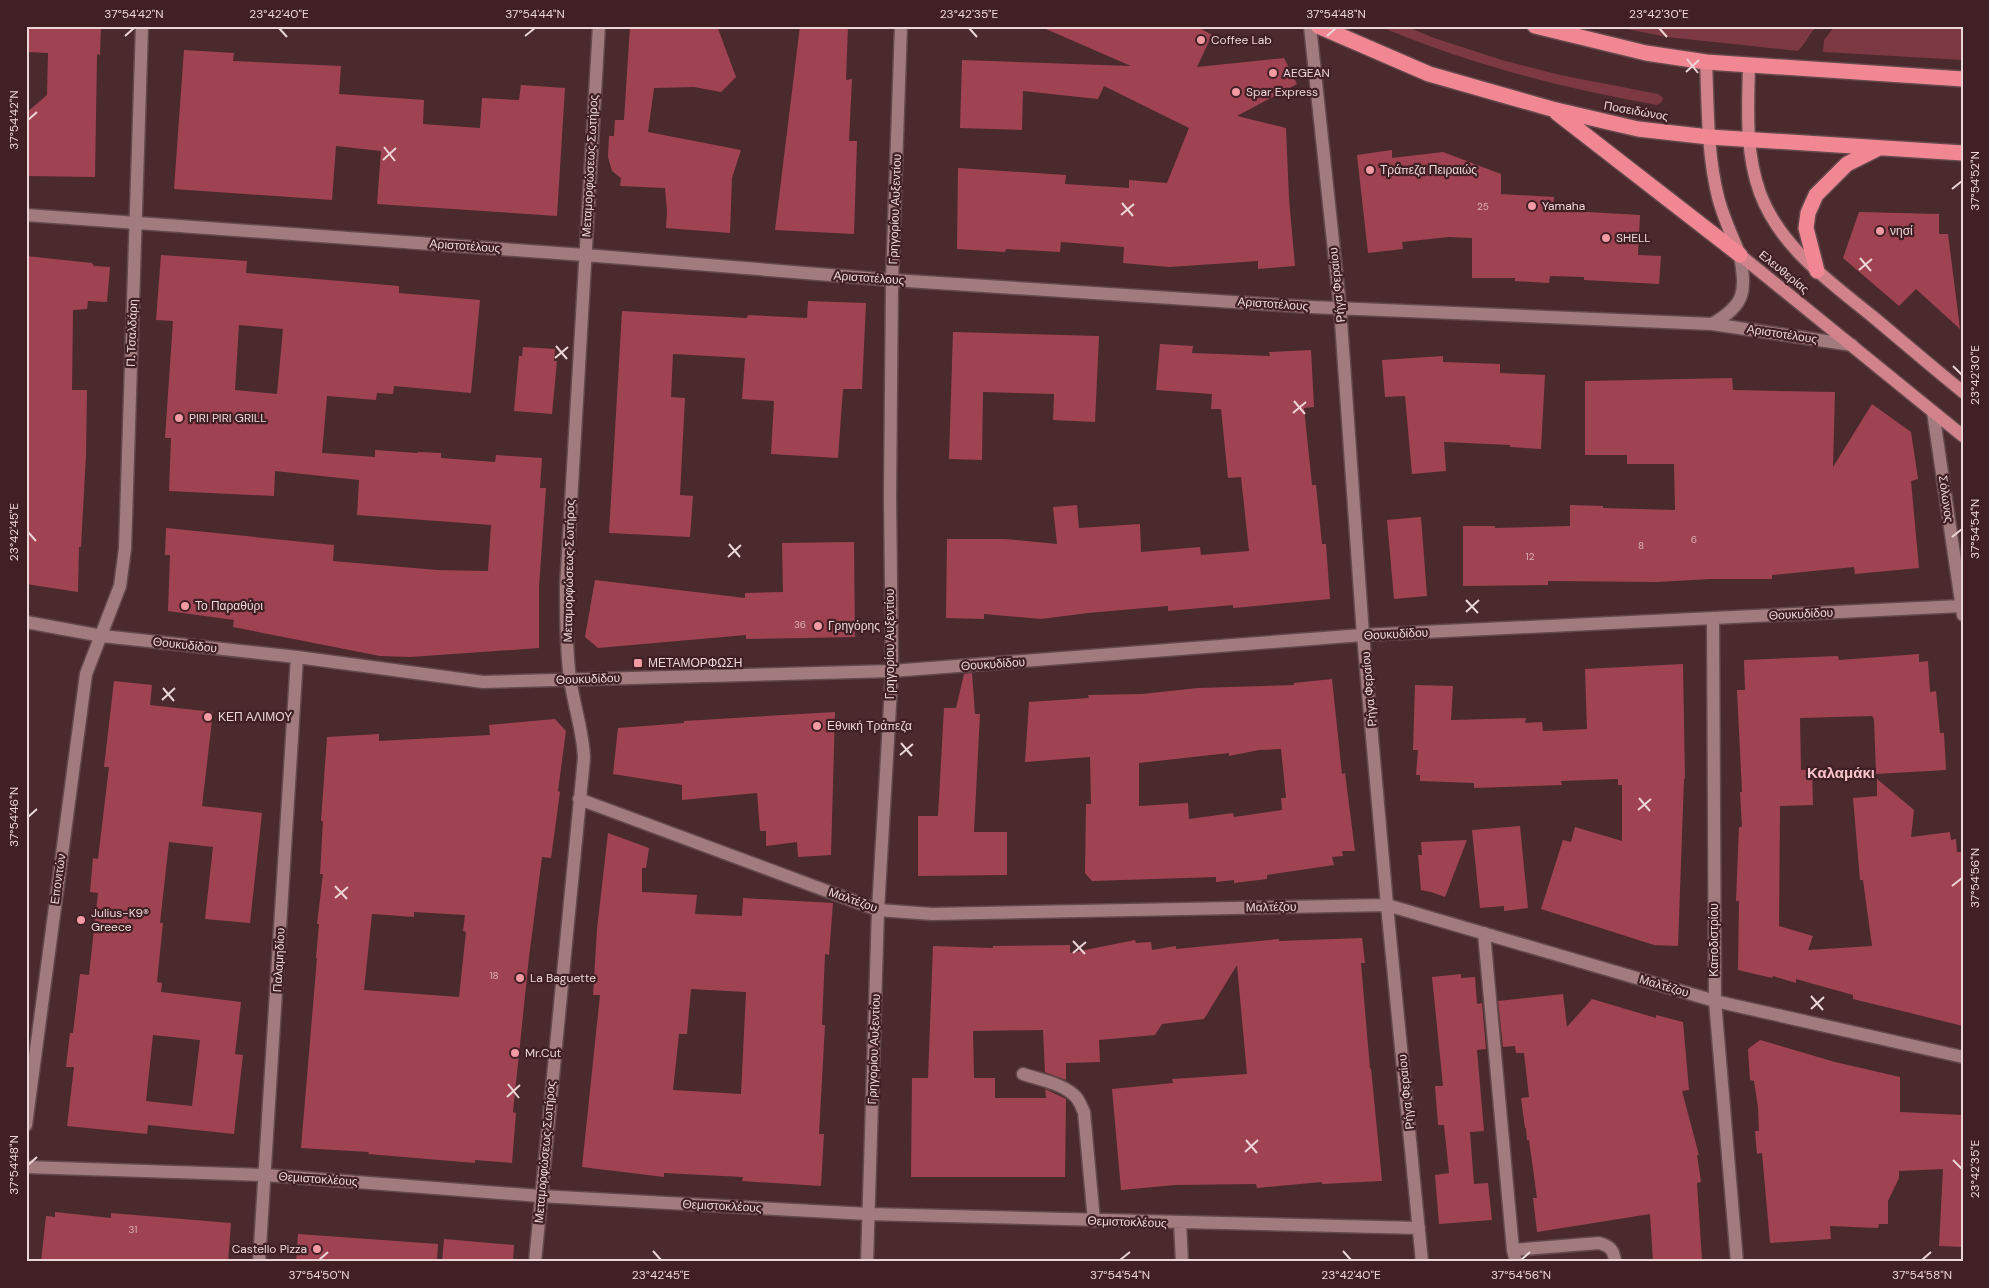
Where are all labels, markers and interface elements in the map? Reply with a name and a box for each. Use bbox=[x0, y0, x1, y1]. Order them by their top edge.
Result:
text: 37°54'42"N bbox=[104, 6, 164, 22]
text: 23°42'40"E bbox=[249, 6, 309, 22]
text: 37°54'44"N bbox=[505, 6, 565, 22]
text: 23°42'35"E bbox=[940, 6, 999, 22]
text: 37°54'48"N bbox=[1306, 6, 1366, 22]
text: 23°42'30"E bbox=[1629, 6, 1689, 22]
place label: Coffee Lab bbox=[1211, 32, 1272, 48]
marker: Coffee Lab bbox=[1195, 34, 1207, 46]
place label: AEGEAN bbox=[1283, 65, 1330, 81]
marker: AEGEAN bbox=[1267, 67, 1279, 79]
place label: Spar Express bbox=[1246, 84, 1318, 100]
marker: Spar Express bbox=[1230, 86, 1242, 98]
text: 37°54'42"N bbox=[6, 90, 22, 150]
street label: Μεταμορφώσεως Σωτήρος bbox=[578, 94, 602, 238]
street label: Ποσειδώνος bbox=[1602, 97, 1670, 125]
text: 37°54'52"N bbox=[1967, 151, 1983, 211]
street label: Γρηγορίου Αυξεντίου bbox=[885, 153, 905, 265]
place label: Τράπεζα Πειραιώς bbox=[1380, 162, 1477, 178]
marker: Τράπεζα Πειραιώς bbox=[1364, 164, 1376, 176]
place label: Yamaha bbox=[1542, 198, 1585, 214]
house number: 25 bbox=[1477, 200, 1489, 213]
marker: Yamaha bbox=[1526, 200, 1538, 212]
place label: νησί bbox=[1890, 223, 1913, 239]
marker: νησί bbox=[1874, 225, 1886, 237]
place label: SHELL bbox=[1616, 230, 1651, 246]
marker: SHELL bbox=[1600, 232, 1612, 244]
street label: Αριστοτέλους bbox=[429, 236, 501, 256]
street label: Ρήγα Φεραίου bbox=[1325, 247, 1349, 323]
street label: Ελευθερίας bbox=[1756, 247, 1813, 297]
street label: Αριστοτέλους bbox=[833, 268, 905, 288]
street label: Αριστοτέλους bbox=[1237, 294, 1309, 314]
street label: Π. Τσαλδάρη bbox=[123, 299, 141, 367]
street label: Αριστοτέλους bbox=[1746, 321, 1818, 347]
text: 23°42'30"E bbox=[1967, 345, 1983, 405]
place label: PIRI PIRI GRILL bbox=[189, 410, 266, 426]
marker: PIRI PIRI GRILL bbox=[173, 412, 185, 424]
street label: Σόλωνος bbox=[1935, 474, 1957, 524]
street label: Μεταμορφώσεως Σωτήρος bbox=[560, 499, 578, 643]
text: 37°54'54"N bbox=[1967, 499, 1983, 559]
text: 23°42'45"E bbox=[6, 503, 22, 561]
house number: 6 bbox=[1691, 533, 1697, 546]
house number: 8 bbox=[1638, 539, 1644, 552]
house number: 12 bbox=[1526, 550, 1535, 563]
street label: Γρηγορίου Αυξεντίου bbox=[882, 589, 898, 699]
place label: Το Παραθύρι bbox=[195, 598, 263, 614]
marker: Το Παραθύρι bbox=[179, 600, 191, 612]
street label: Θουκυδίδου bbox=[1768, 604, 1834, 624]
house number: 36 bbox=[794, 618, 806, 631]
place label: Γρηγόρης bbox=[828, 618, 880, 634]
marker: Γρηγόρης bbox=[812, 620, 824, 632]
street label: Θουκυδίδου bbox=[1363, 624, 1429, 644]
street label: Θουκυδίδου bbox=[152, 634, 218, 656]
street label: Ρήγα Φεραίου bbox=[1358, 651, 1380, 727]
street label: Θουκυδίδου bbox=[960, 654, 1026, 674]
place label: ΜΕΤΑΜΟΡΦΩΣΗ bbox=[648, 655, 742, 671]
marker: ΜΕΤΑΜΟΡΦΩΣΗ bbox=[632, 657, 644, 669]
street label: Θουκυδίδου bbox=[556, 670, 620, 688]
place label: ΚΕΠ ΑΛΙΜΟΥ bbox=[218, 709, 292, 725]
marker: ΚΕΠ ΑΛΙΜΟΥ bbox=[202, 711, 214, 723]
place label: Εθνική Τράπεζα bbox=[827, 718, 912, 734]
marker: Εθνική Τράπεζα bbox=[811, 720, 823, 732]
district label: Καλαμάκι bbox=[1807, 763, 1875, 783]
text: 37°54'46"N bbox=[6, 787, 22, 847]
text: 37°54'56"N bbox=[1967, 848, 1983, 908]
street label: Επονιτών bbox=[47, 853, 69, 905]
street label: Μαλτέζου bbox=[826, 884, 880, 916]
street label: Μαλτέζου bbox=[1245, 899, 1297, 915]
street label: Καποδιστρίου bbox=[1706, 903, 1722, 977]
place label: Julius-K9® Greece bbox=[91, 905, 149, 935]
marker: Julius-K9® Greece bbox=[75, 914, 87, 926]
street label: Παλαμηδίου bbox=[269, 927, 289, 993]
house number: 18 bbox=[489, 969, 499, 982]
place label: La Baguette bbox=[530, 970, 596, 986]
street label: Μαλτέζου bbox=[1637, 971, 1691, 1001]
marker: La Baguette bbox=[514, 972, 526, 984]
street label: Γρηγορίου Αυξεντίου bbox=[864, 993, 884, 1105]
place label: Mr.Cut bbox=[525, 1045, 562, 1061]
marker: Mr.Cut bbox=[509, 1047, 521, 1059]
street label: Ρήγα Φεραίου bbox=[1394, 1054, 1418, 1130]
street label: Μεταμορφώσεως Σωτήρος bbox=[531, 1080, 559, 1224]
text: 37°54'48"N bbox=[6, 1135, 22, 1195]
text: 23°42'35"E bbox=[1967, 1139, 1983, 1198]
street label: Θεμιστοκλέους bbox=[278, 1168, 358, 1190]
street label: Θεμιστοκλέους bbox=[682, 1196, 762, 1216]
street label: Θεμιστοκλέους bbox=[1087, 1213, 1167, 1231]
house number: 31 bbox=[129, 1223, 137, 1236]
place label: Castello Pizza bbox=[232, 1241, 307, 1257]
marker: Castello Pizza bbox=[311, 1243, 323, 1255]
text: 37°54'50"N bbox=[289, 1267, 349, 1283]
text: 23°42'45"E bbox=[632, 1267, 690, 1283]
text: 37°54'54"N bbox=[1090, 1267, 1150, 1283]
text: 23°42'40"E bbox=[1321, 1267, 1381, 1283]
text: 37°54'56"N bbox=[1491, 1267, 1551, 1283]
text: 37°54'58"N bbox=[1892, 1267, 1952, 1283]

